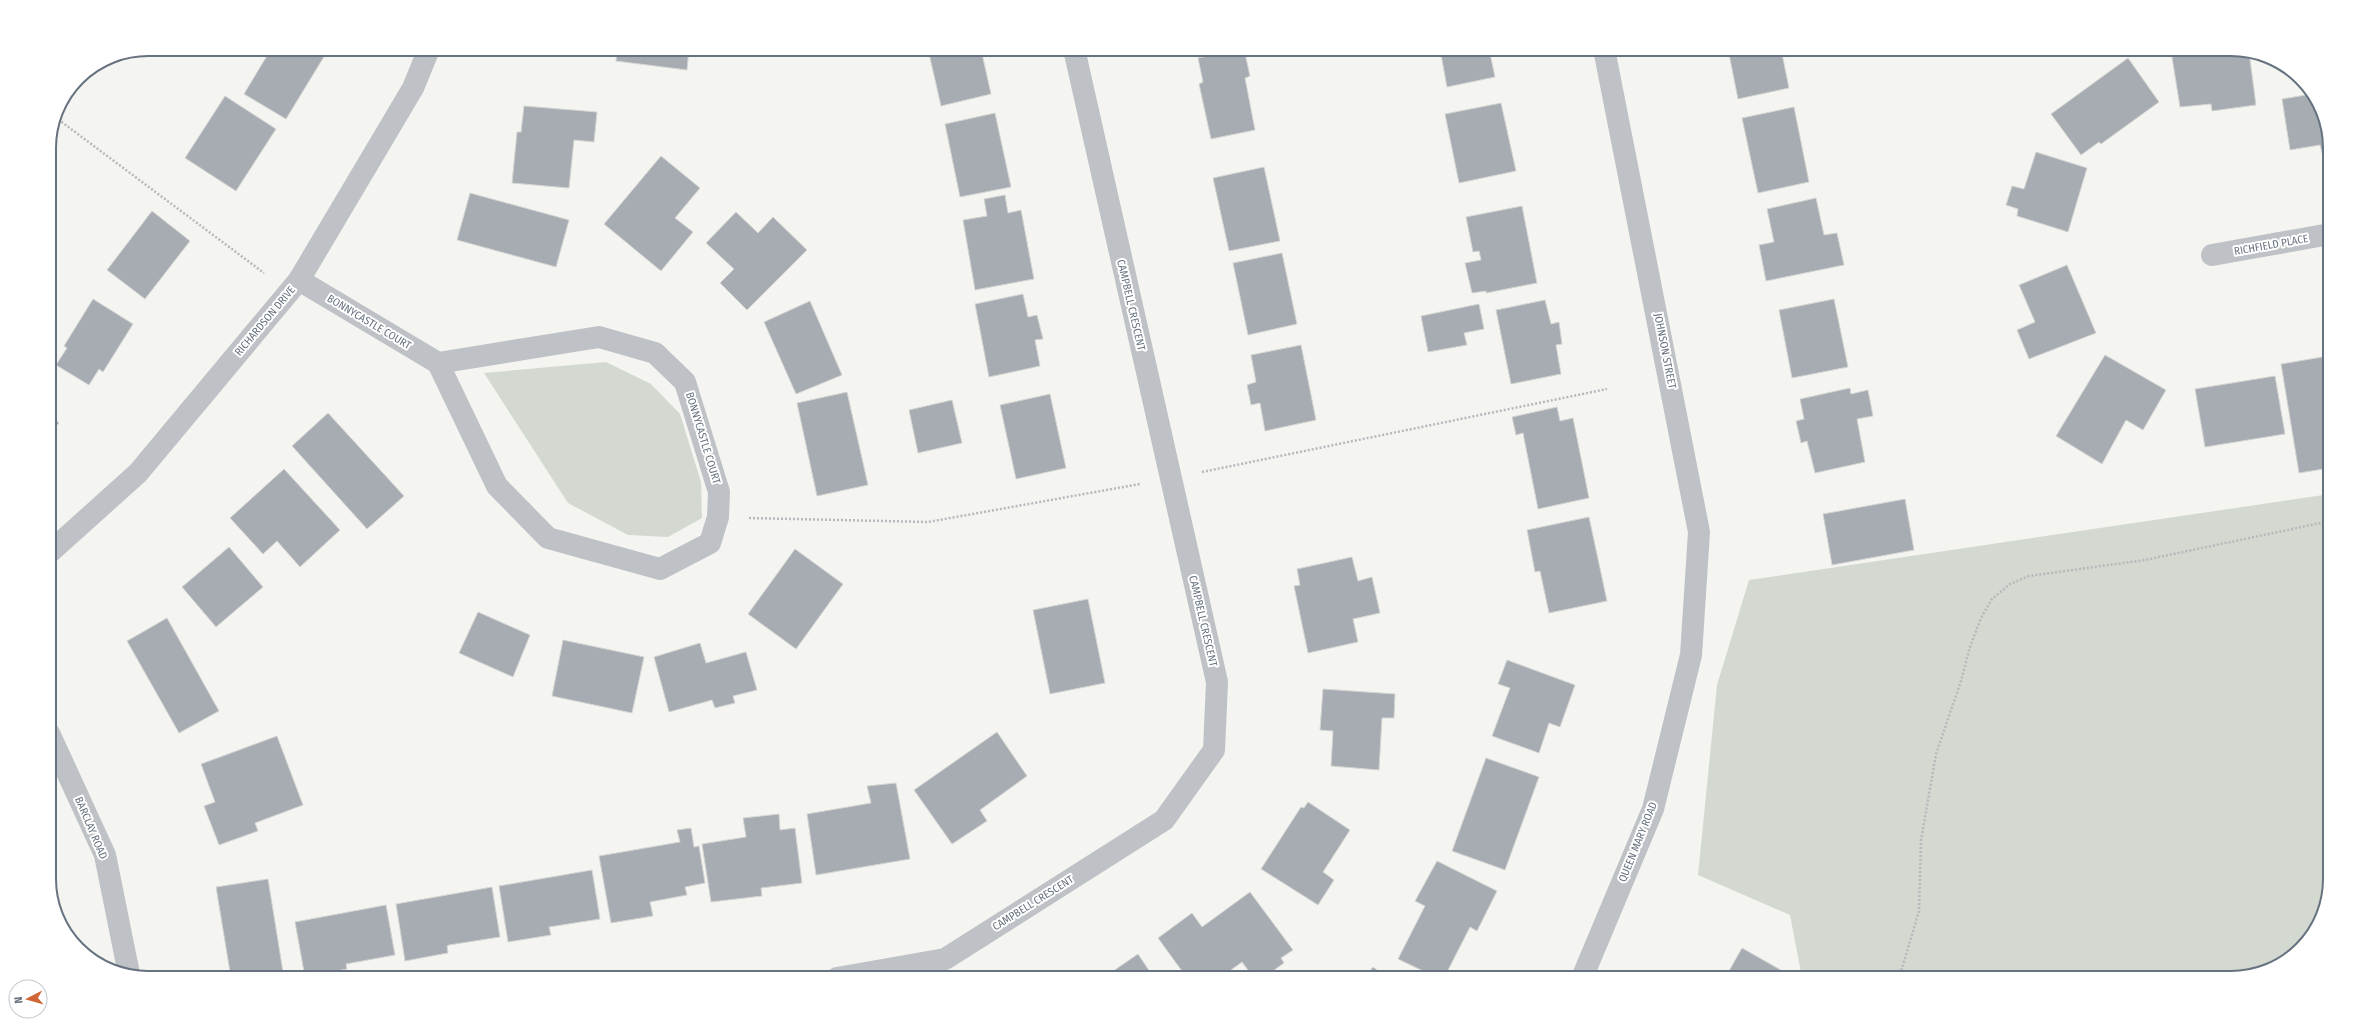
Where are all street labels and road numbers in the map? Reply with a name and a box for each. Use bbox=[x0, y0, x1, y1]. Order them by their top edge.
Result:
street label: RICHFIELD PLACE bbox=[2233, 232, 2309, 258]
street label: CAMPBELL CRESCENT bbox=[1114, 258, 1148, 353]
street label: RICHARDSON DRIVE bbox=[232, 284, 298, 358]
street label: BONNYCASTLE COURT bbox=[325, 292, 414, 353]
street label: JOHNSON STREET bbox=[1651, 312, 1679, 391]
street label: BONNYCASTLE COURT bbox=[683, 391, 723, 486]
street label: CAMPBELL CRESCENT bbox=[1186, 574, 1220, 669]
street label: BARCLAY ROAD bbox=[72, 795, 110, 861]
street label: QUEEN MARY ROAD bbox=[1616, 800, 1660, 884]
street label: CAMPBELL CRESCENT bbox=[990, 872, 1077, 933]

